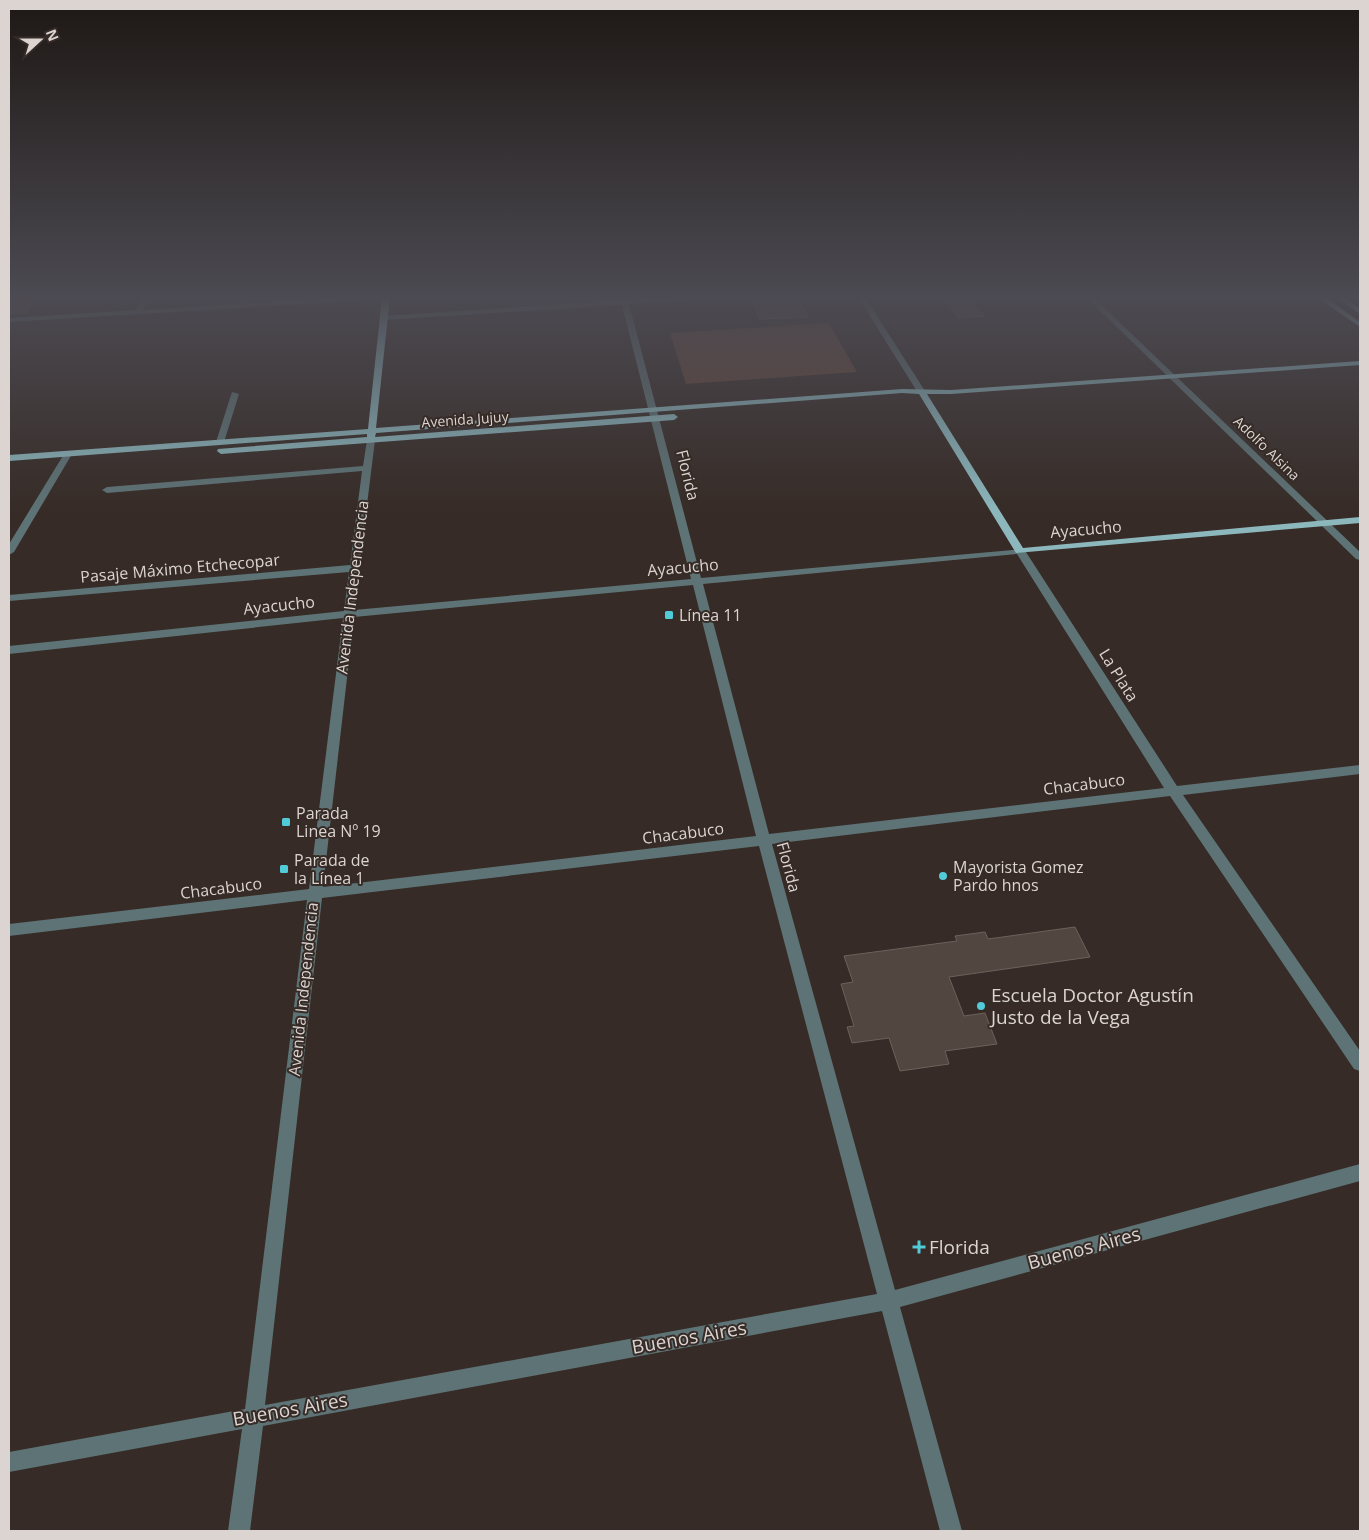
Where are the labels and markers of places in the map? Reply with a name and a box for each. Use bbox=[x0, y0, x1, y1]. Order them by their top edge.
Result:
place label: Línea 11 bbox=[679, 604, 742, 626]
marker: Línea 11 bbox=[663, 609, 675, 621]
place label: Parada Linea Nº 19 bbox=[296, 802, 381, 842]
marker: Parada Linea Nº 19 bbox=[280, 816, 292, 828]
place label: Parada de la Línea 1 bbox=[294, 849, 370, 889]
place label: Mayorista Gomez Pardo hnos bbox=[953, 856, 1083, 896]
marker: Parada de la Línea 1 bbox=[278, 863, 290, 875]
marker: Mayorista Gomez Pardo hnos bbox=[937, 870, 949, 882]
place label: Escuela Doctor Agustín Justo de la Vega bbox=[989, 982, 1194, 1030]
marker: Escuela Doctor Agustín Justo de la Vega bbox=[975, 1000, 987, 1012]
place label: Florida bbox=[929, 1234, 990, 1260]
marker: Florida bbox=[913, 1241, 925, 1253]

